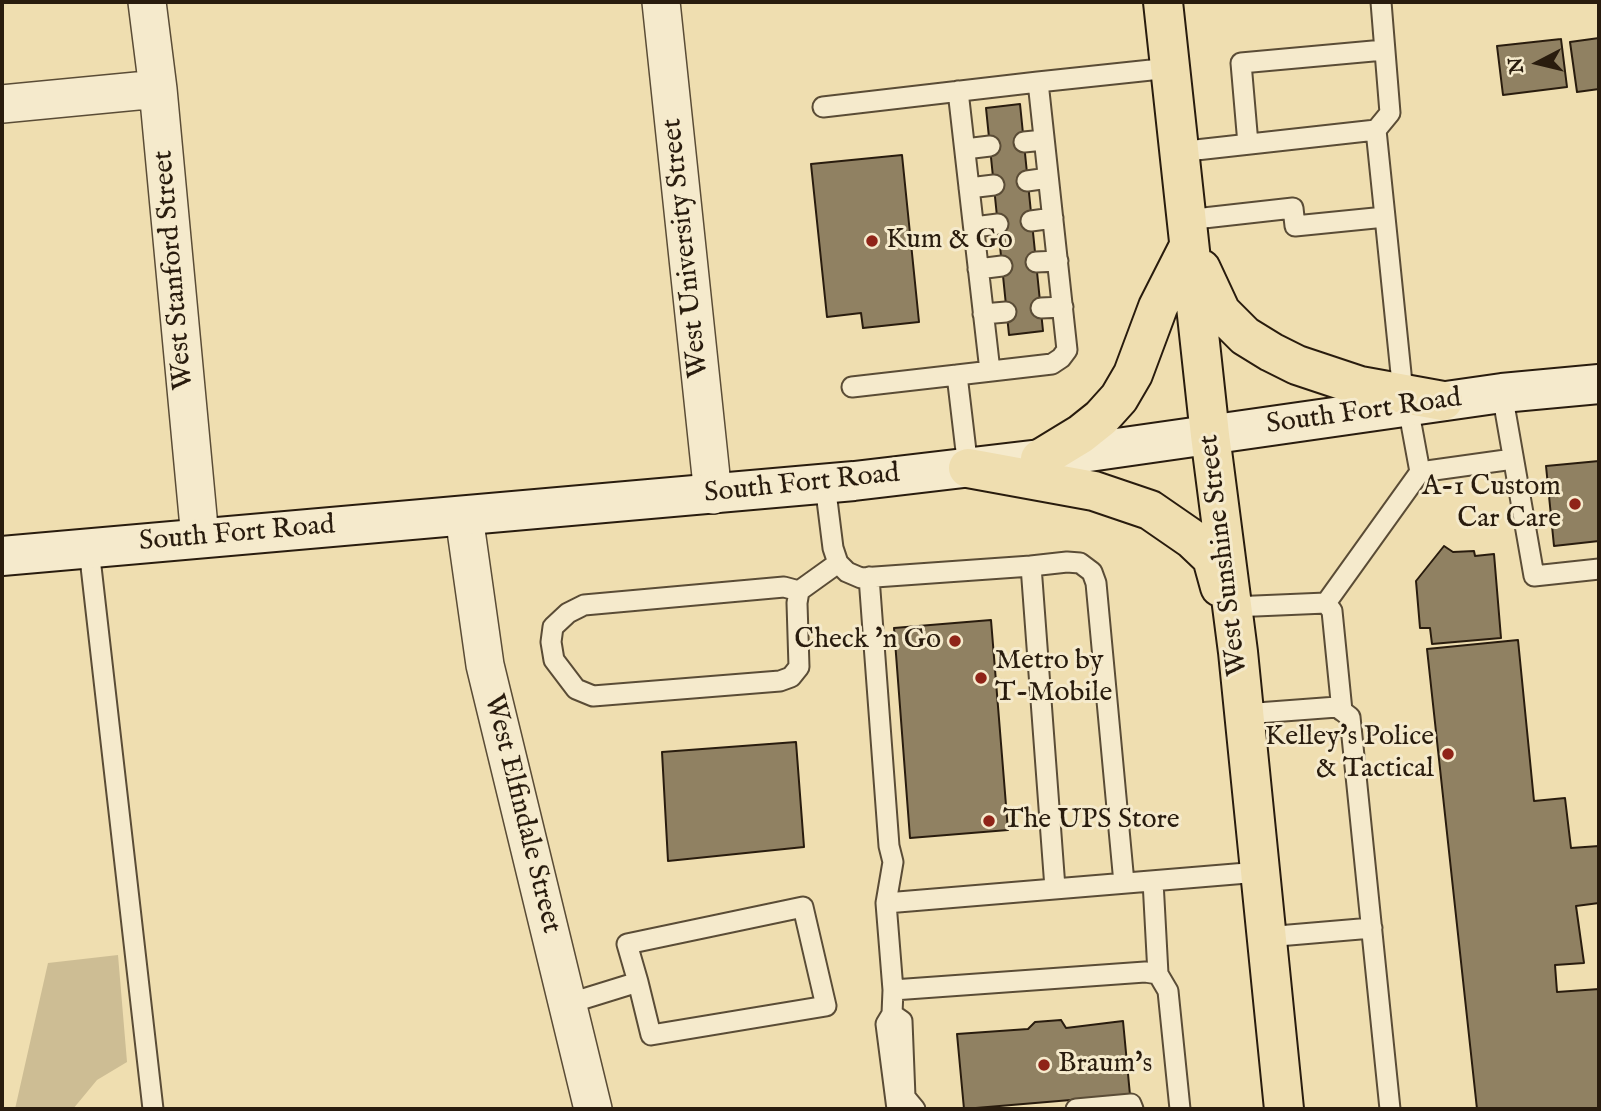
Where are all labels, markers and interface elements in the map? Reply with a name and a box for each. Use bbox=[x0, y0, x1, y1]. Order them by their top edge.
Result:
north arrow bbox=[1503, 28, 1573, 98]
text: N bbox=[1504, 56, 1530, 75]
street label: West University Street bbox=[657, 117, 717, 379]
street label: West Stanford Street bbox=[148, 149, 202, 391]
place label: Kum & Go bbox=[886, 224, 1013, 258]
marker: Kum & Go bbox=[864, 233, 880, 249]
street label: South Fort Road bbox=[1264, 383, 1464, 443]
street label: West Sunshine Street bbox=[1194, 432, 1256, 678]
street label: South Fort Road bbox=[703, 458, 901, 512]
place label: A-1 Custom Car Care bbox=[1422, 471, 1561, 537]
marker: A-1 Custom Car Care bbox=[1567, 496, 1583, 512]
street label: South Fort Road bbox=[138, 510, 336, 560]
place label: Check 'n Go bbox=[794, 624, 941, 658]
marker: Check 'n Go bbox=[947, 633, 963, 649]
place label: Metro by T-Mobile bbox=[995, 645, 1112, 711]
marker: Metro by T-Mobile bbox=[973, 670, 989, 686]
street label: West Elfindale Street bbox=[475, 691, 567, 937]
place label: Kelley's Police & Tactical bbox=[1265, 721, 1434, 787]
marker: Kelley's Police & Tactical bbox=[1440, 746, 1456, 762]
place label: The UPS Store bbox=[1003, 804, 1180, 838]
marker: The UPS Store bbox=[981, 813, 997, 829]
place label: Braum's bbox=[1058, 1048, 1152, 1082]
marker: Braum's bbox=[1036, 1057, 1052, 1073]

